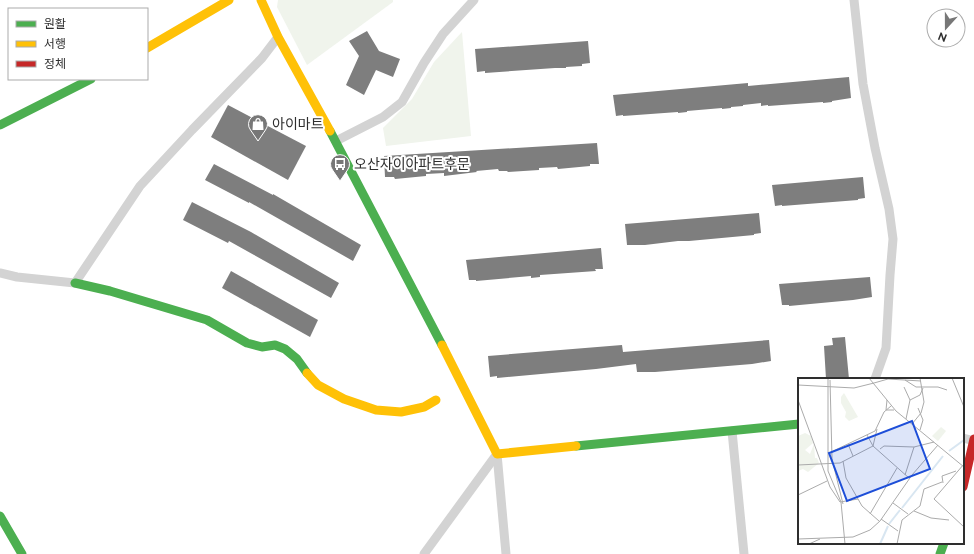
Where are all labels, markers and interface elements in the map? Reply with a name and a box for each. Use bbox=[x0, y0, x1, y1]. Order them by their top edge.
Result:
legend bbox=[8, 8, 148, 80]
north arrow bbox=[926, 8, 966, 48]
text: 원활 bbox=[44, 17, 66, 31]
text: N bbox=[936, 29, 949, 44]
text: 서행 bbox=[44, 37, 66, 51]
text: 정체 bbox=[44, 57, 66, 71]
shop icon: 아이마트 bbox=[247, 113, 269, 141]
place label: 아이마트 bbox=[272, 116, 324, 132]
bus stop icon: 오산자이아파트후문 bbox=[329, 153, 351, 181]
place label: 오산자이아파트후문 bbox=[354, 156, 470, 172]
inset map bbox=[798, 378, 964, 544]

